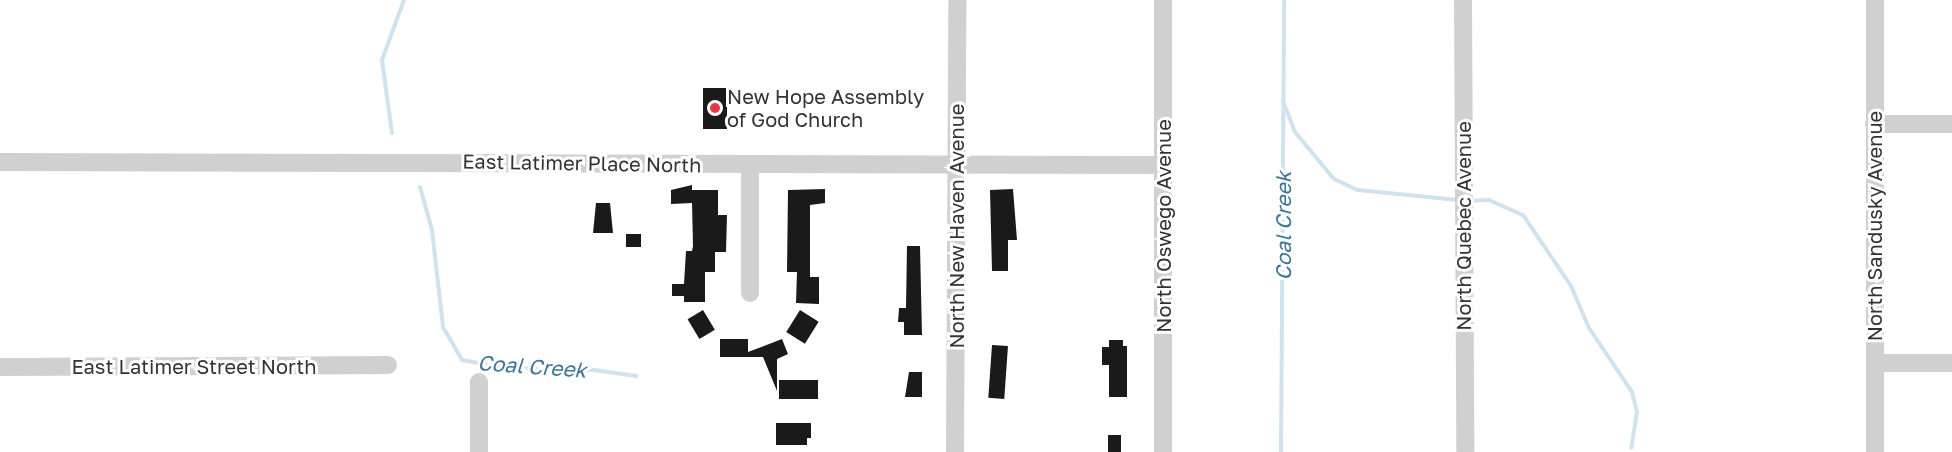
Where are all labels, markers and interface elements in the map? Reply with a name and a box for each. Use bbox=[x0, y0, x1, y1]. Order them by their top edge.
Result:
place label: New Hope Assembly of God Church bbox=[727, 84, 924, 131]
marker: New Hope Assembly of God Church bbox=[708, 101, 722, 115]
street label: North New Haven Avenue bbox=[944, 104, 968, 348]
street label: North Sandusky Avenue bbox=[1862, 111, 1886, 341]
street label: North Oswego Avenue bbox=[1151, 119, 1175, 333]
street label: North Quebec Avenue bbox=[1451, 121, 1475, 331]
street label: East Latimer Place North bbox=[462, 149, 702, 177]
water label: Coal Creek bbox=[1270, 171, 1296, 281]
water label: Coal Creek bbox=[477, 350, 587, 382]
street label: East Latimer Street North bbox=[72, 354, 316, 378]

